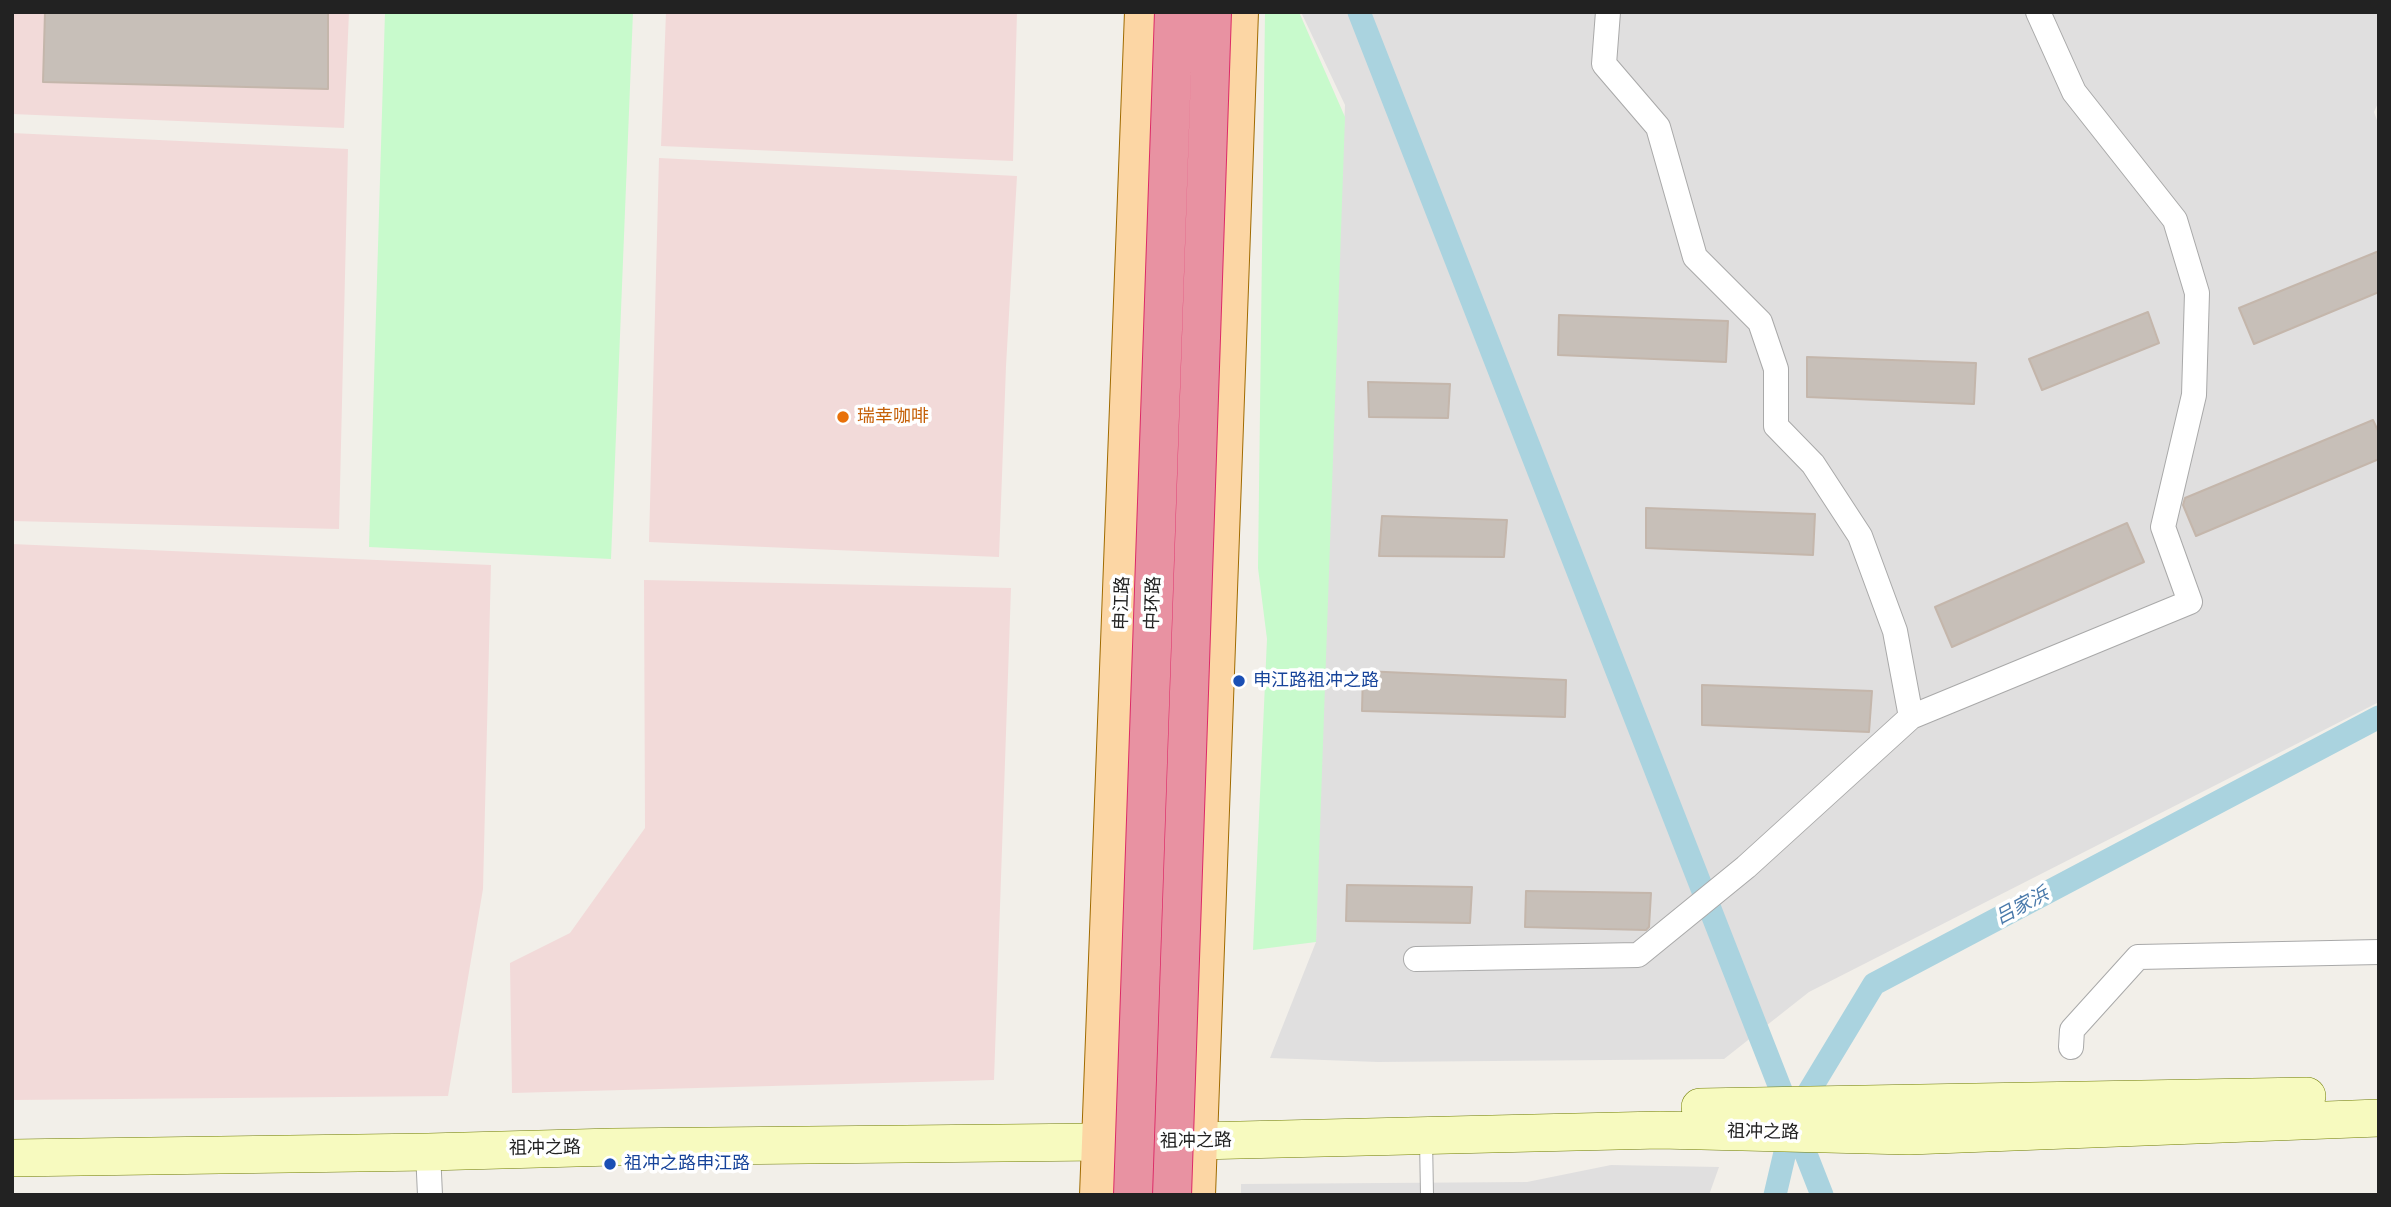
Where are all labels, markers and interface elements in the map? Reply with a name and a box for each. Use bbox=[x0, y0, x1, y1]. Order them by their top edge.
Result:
place label: 瑞幸咖啡 bbox=[857, 406, 929, 428]
marker: 瑞幸咖啡 bbox=[835, 409, 851, 425]
street label: 申江路 bbox=[1110, 576, 1134, 630]
street label: 中环路 bbox=[1141, 576, 1165, 630]
place label: 申江路祖冲之路 bbox=[1253, 670, 1379, 692]
marker: 申江路祖冲之路 bbox=[1231, 673, 1247, 689]
water label: 吕家浜 bbox=[1991, 883, 2053, 929]
street label: 祖冲之路 bbox=[1727, 1121, 1799, 1143]
street label: 祖冲之路 bbox=[1160, 1130, 1232, 1152]
street label: 祖冲之路 bbox=[509, 1137, 581, 1159]
place label: 祖冲之路申江路 bbox=[624, 1153, 750, 1175]
marker: 祖冲之路申江路 bbox=[602, 1156, 618, 1172]

